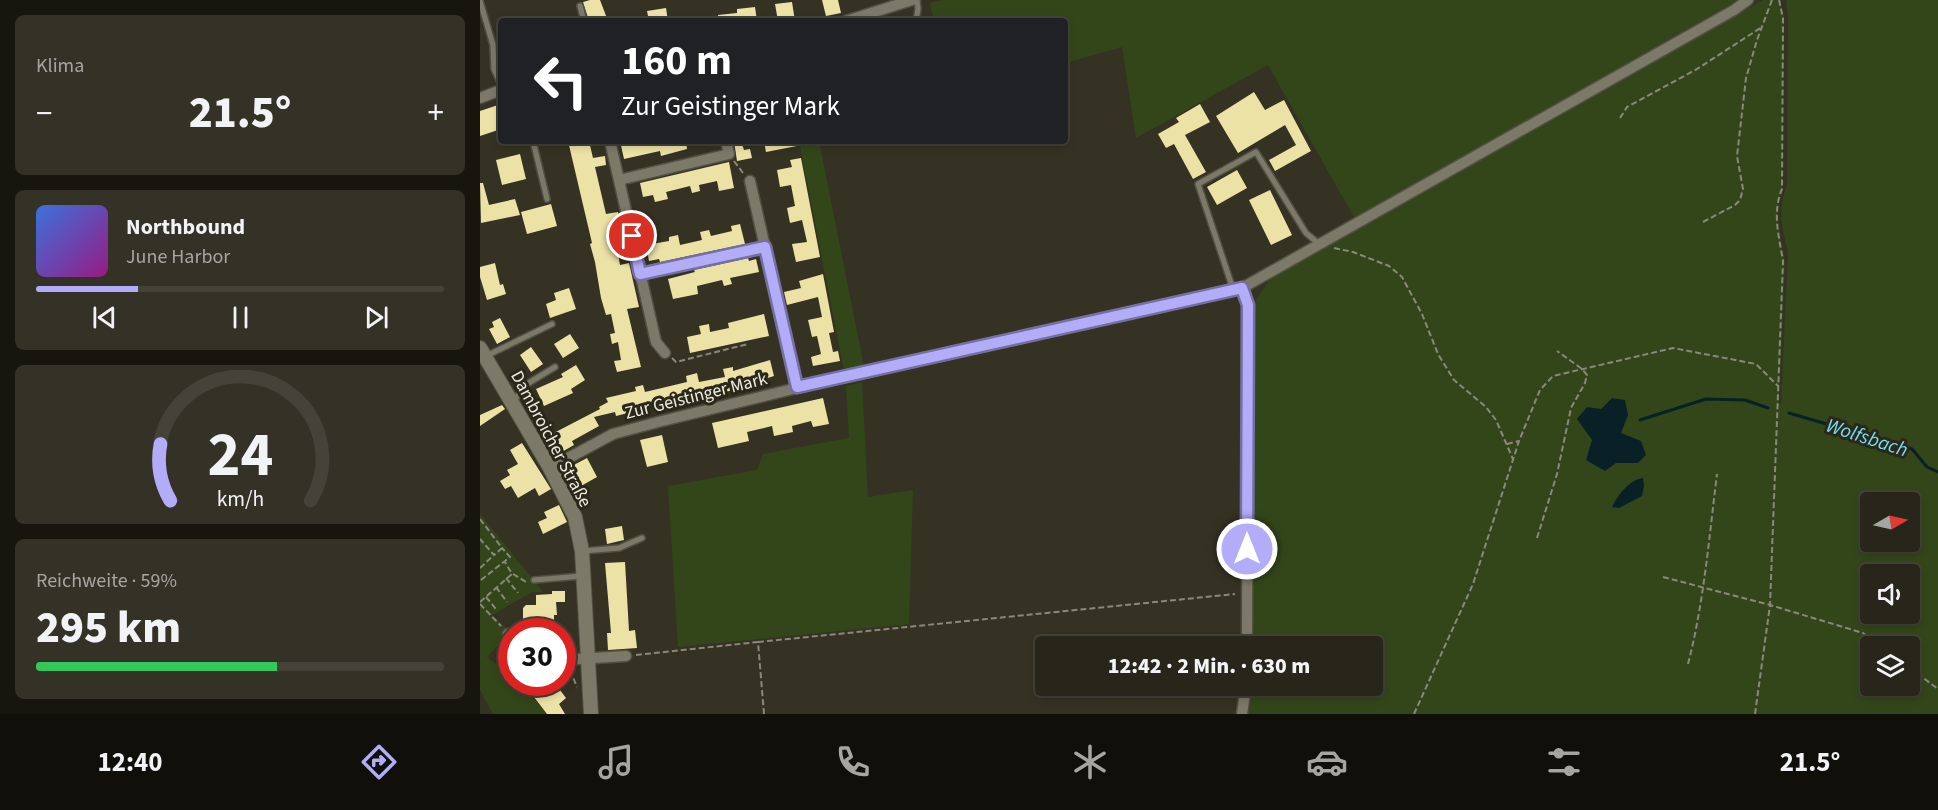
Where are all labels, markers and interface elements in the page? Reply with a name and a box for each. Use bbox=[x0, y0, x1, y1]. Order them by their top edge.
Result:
text: 160 m bbox=[621, 31, 732, 91]
icon: left bbox=[522, 42, 600, 120]
text: Klima bbox=[36, 52, 84, 80]
text: 21.5° bbox=[189, 81, 291, 145]
text: Zur Geistinger Mark bbox=[621, 87, 840, 126]
text: − bbox=[36, 90, 52, 137]
text: + bbox=[428, 90, 444, 137]
pin bbox=[606, 210, 657, 261]
text: Northbound bbox=[126, 211, 245, 243]
icon: arrive bbox=[615, 219, 648, 252]
text: June Harbor bbox=[126, 243, 230, 271]
icon: previous bbox=[88, 301, 121, 334]
icon: pause bbox=[224, 301, 257, 334]
icon: next bbox=[360, 301, 393, 334]
street label: Dambroicher Straße bbox=[504, 366, 598, 512]
street label: Zur Geistinger Mark bbox=[622, 366, 770, 426]
text: 24 bbox=[207, 412, 273, 501]
water label: Wolfsbach bbox=[1822, 412, 1912, 464]
text: km/h bbox=[216, 485, 264, 516]
north arrow bbox=[1860, 492, 1920, 552]
map controls bbox=[1860, 492, 1920, 696]
position arrow bbox=[1215, 517, 1279, 581]
button: sound bbox=[1860, 564, 1920, 624]
text: Reichweite · 59% bbox=[36, 567, 177, 595]
text: 295 km bbox=[36, 596, 181, 660]
speed limit sign: 30 bbox=[498, 618, 576, 696]
button: layers bbox=[1860, 636, 1920, 696]
text: 12:42 · 2 Min. · 630 m bbox=[1108, 650, 1310, 682]
icon: directions bbox=[358, 741, 400, 783]
icon: music bbox=[595, 741, 637, 783]
icon: phone bbox=[832, 741, 874, 783]
icon: climate bbox=[1069, 741, 1111, 783]
icon: car bbox=[1306, 741, 1348, 783]
icon: filters bbox=[1543, 741, 1585, 783]
text: 12:40 bbox=[98, 743, 163, 782]
text: 21.5° bbox=[1780, 743, 1840, 782]

